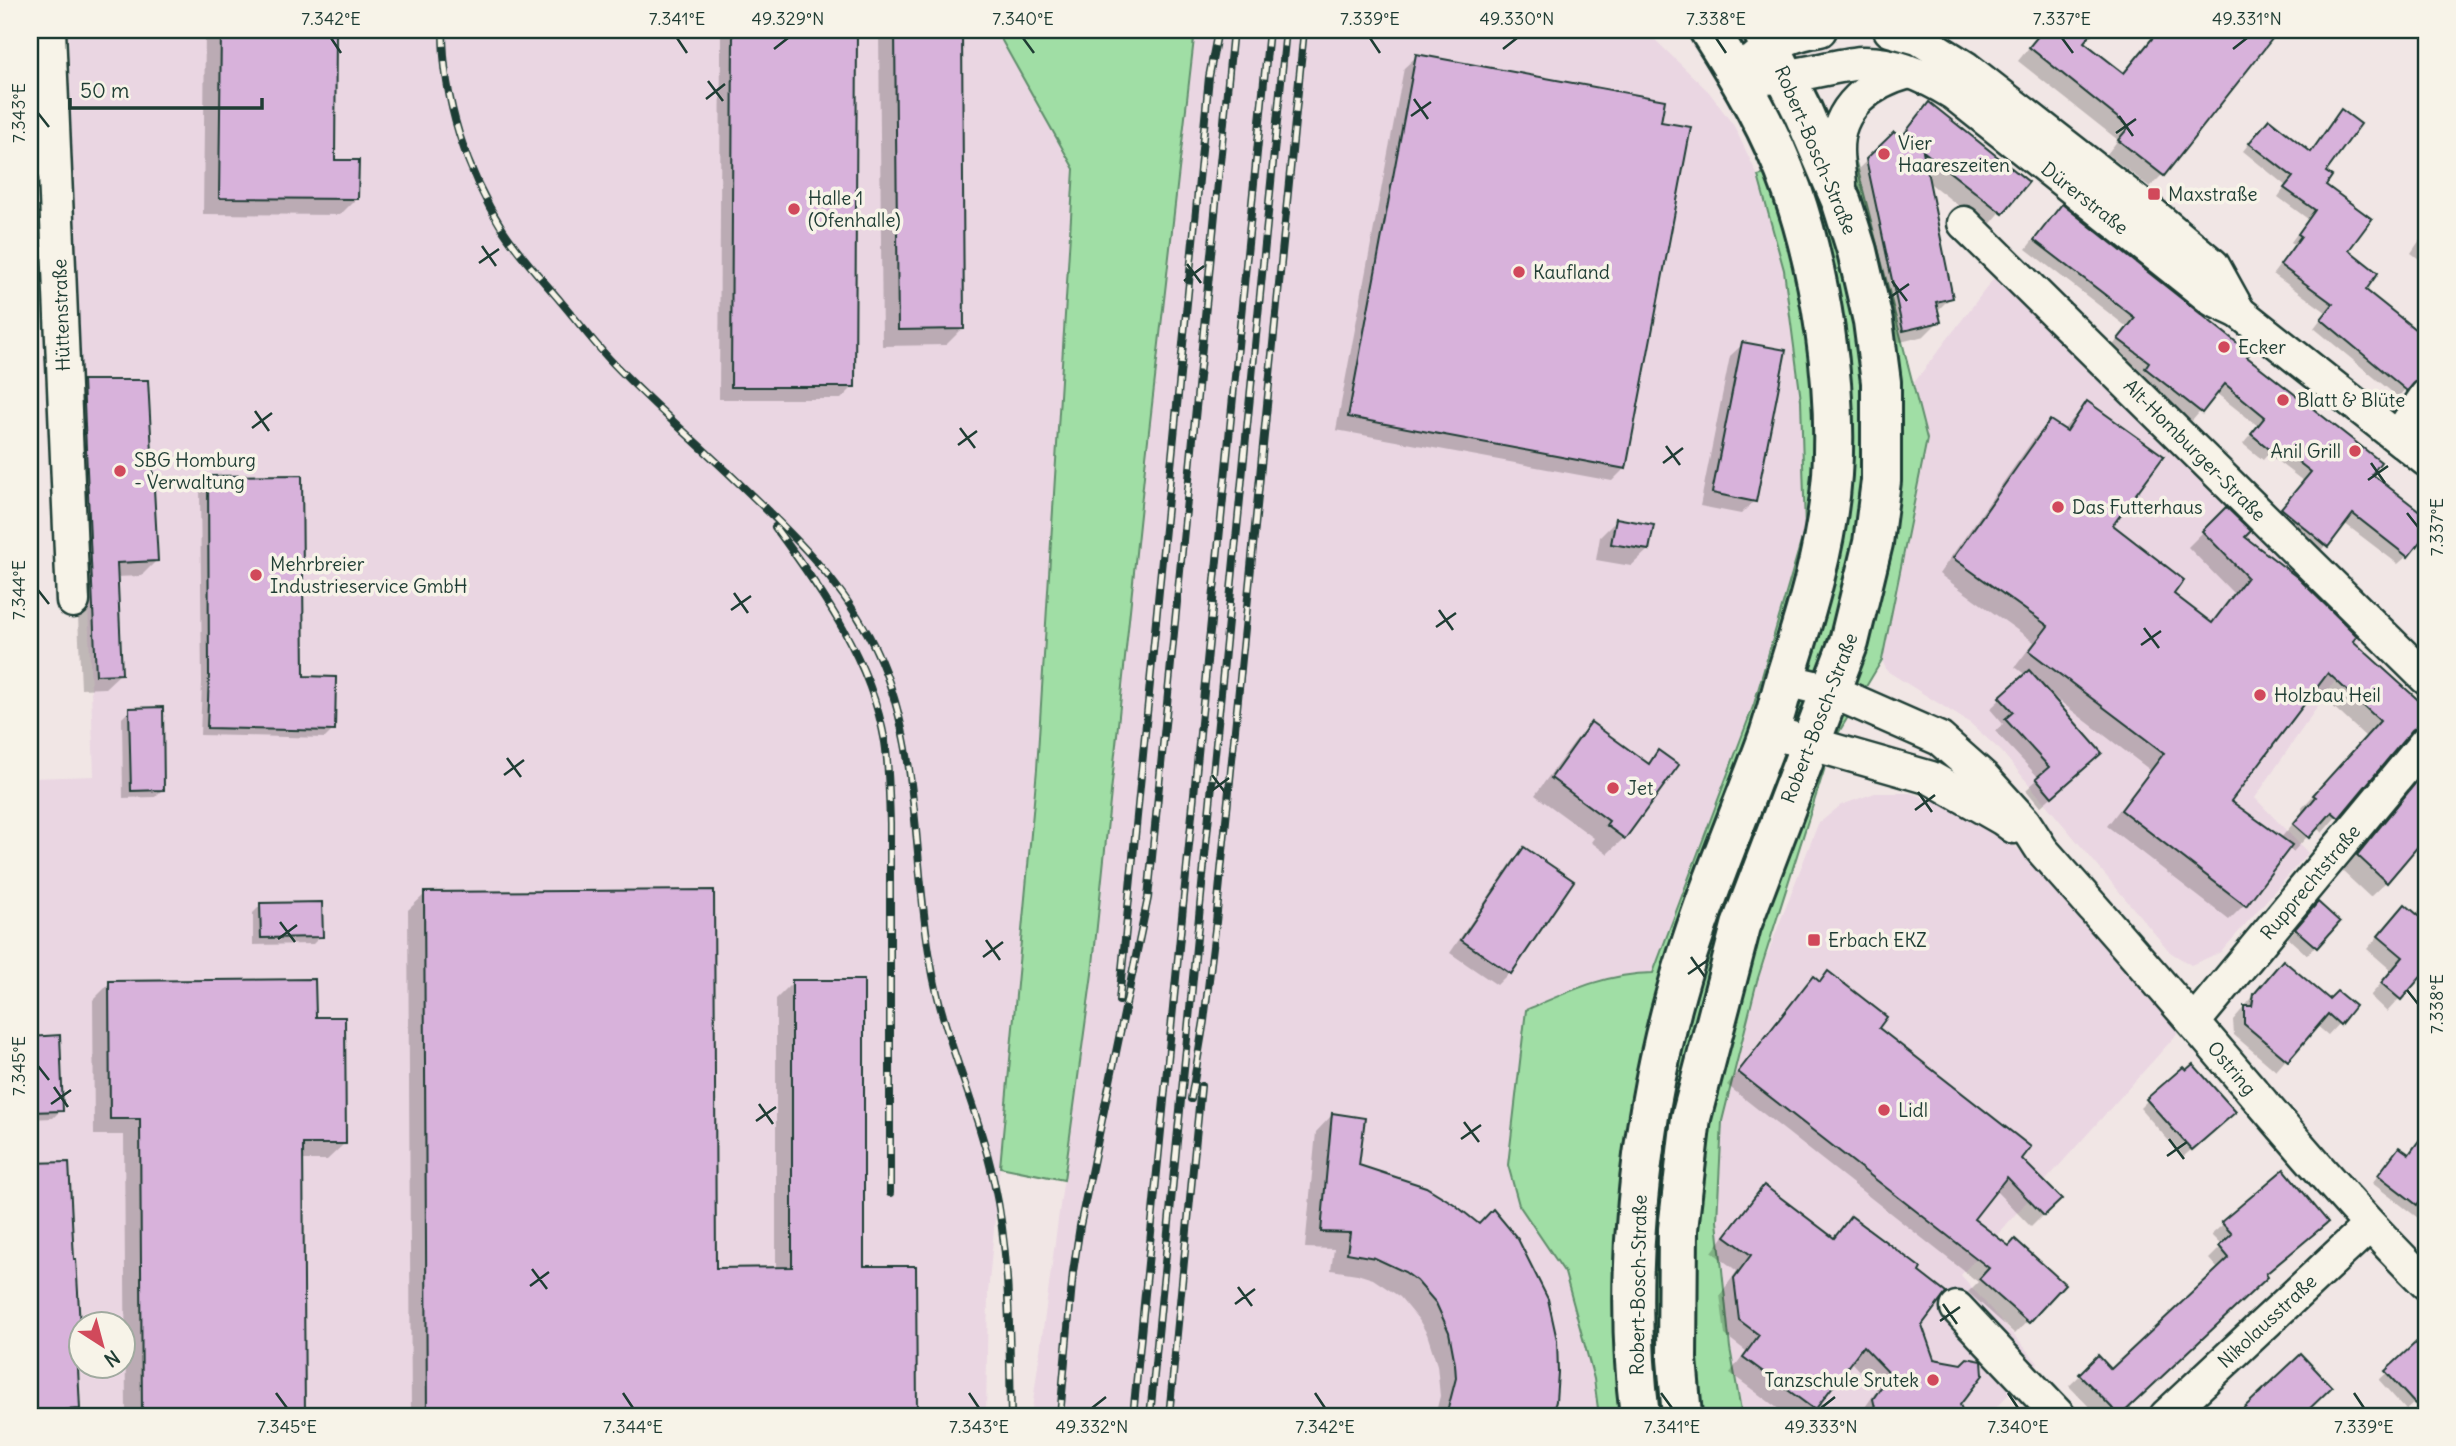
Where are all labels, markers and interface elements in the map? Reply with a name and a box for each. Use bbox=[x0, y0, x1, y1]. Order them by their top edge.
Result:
text: 7.342°E bbox=[301, 7, 361, 30]
text: 7.341°E bbox=[649, 7, 705, 30]
text: 49.329°N bbox=[752, 7, 825, 30]
text: 7.340°E bbox=[992, 7, 1054, 30]
text: 7.339°E bbox=[1340, 7, 1400, 30]
text: 49.330°N bbox=[1480, 7, 1554, 30]
text: 7.338°E bbox=[1686, 7, 1746, 30]
text: 7.337°E bbox=[2033, 7, 2091, 30]
text: 49.331°N bbox=[2212, 7, 2282, 30]
street label: Robert-Bosch-Straße bbox=[1770, 62, 1862, 238]
scale bar bbox=[70, 66, 262, 110]
text: 50 m bbox=[80, 77, 129, 104]
text: 7.343°E bbox=[7, 83, 30, 143]
place label: Vier Haareszeiten bbox=[1898, 131, 2010, 177]
marker: Vier Haareszeiten bbox=[1876, 146, 1892, 162]
street label: Dürerstraße bbox=[2037, 157, 2133, 239]
place label: Maxstraße bbox=[2168, 182, 2258, 206]
place label: Halle 1 (Ofenhalle) bbox=[808, 186, 901, 232]
marker: Maxstraße bbox=[2146, 186, 2162, 202]
marker: Halle 1 (Ofenhalle) bbox=[786, 201, 802, 217]
street label: Hüttenstraße bbox=[47, 258, 75, 372]
place label: Kaufland bbox=[1533, 260, 1610, 284]
marker: Kaufland bbox=[1511, 264, 1527, 280]
place label: Ecker bbox=[2238, 335, 2286, 359]
marker: Ecker bbox=[2216, 339, 2232, 355]
street label: Alt-Homburger-Straße bbox=[2119, 374, 2271, 526]
place label: Blatt & Blüte bbox=[2297, 388, 2405, 412]
marker: Blatt & Blüte bbox=[2275, 392, 2291, 408]
place label: Anil Grill bbox=[2271, 439, 2341, 463]
marker: Anil Grill bbox=[2347, 443, 2363, 459]
place label: SBG Homburg - Verwaltung bbox=[134, 448, 256, 494]
marker: SBG Homburg - Verwaltung bbox=[112, 463, 128, 479]
place label: Das Futterhaus bbox=[2072, 495, 2203, 519]
text: 7.337°E bbox=[2425, 498, 2448, 556]
marker: Das Futterhaus bbox=[2050, 499, 2066, 515]
place label: Mehrbreier Industrieservice GmbH bbox=[270, 552, 467, 598]
text: 7.344°E bbox=[7, 560, 30, 620]
marker: Mehrbreier Industrieservice GmbH bbox=[248, 567, 264, 583]
street label: Robert-Bosch-Straße bbox=[1775, 629, 1863, 807]
place label: Holzbau Heil bbox=[2274, 683, 2381, 707]
marker: Holzbau Heil bbox=[2252, 687, 2268, 703]
place label: Jet bbox=[1627, 776, 1653, 800]
marker: Jet bbox=[1605, 780, 1621, 796]
street label: Rupprechtstraße bbox=[2255, 819, 2365, 945]
place label: Erbach EKZ bbox=[1828, 928, 1927, 952]
marker: Erbach EKZ bbox=[1806, 932, 1822, 948]
text: 7.338°E bbox=[2425, 974, 2448, 1034]
text: 7.345°E bbox=[7, 1036, 30, 1096]
street label: Ostring bbox=[2202, 1036, 2262, 1100]
place label: Lidl bbox=[1898, 1098, 1928, 1122]
marker: Lidl bbox=[1876, 1102, 1892, 1118]
street label: Robert-Bosch-Straße bbox=[1624, 1194, 1652, 1376]
street label: Nikolausstraße bbox=[2213, 1269, 2321, 1373]
north arrow bbox=[66, 1310, 136, 1380]
text: N bbox=[100, 1345, 124, 1372]
place label: Tanzschule Srutek bbox=[1765, 1368, 1919, 1392]
marker: Tanzschule Srutek bbox=[1925, 1372, 1941, 1388]
text: 7.345°E bbox=[257, 1415, 317, 1438]
text: 7.344°E bbox=[603, 1415, 663, 1438]
text: 7.343°E bbox=[949, 1415, 1009, 1438]
text: 49.332°N bbox=[1056, 1415, 1128, 1438]
text: 7.342°E bbox=[1295, 1415, 1355, 1438]
text: 7.341°E bbox=[1644, 1415, 1700, 1438]
text: 49.333°N bbox=[1784, 1415, 1858, 1438]
text: 7.340°E bbox=[1987, 1415, 2049, 1438]
text: 7.339°E bbox=[2334, 1415, 2394, 1438]

